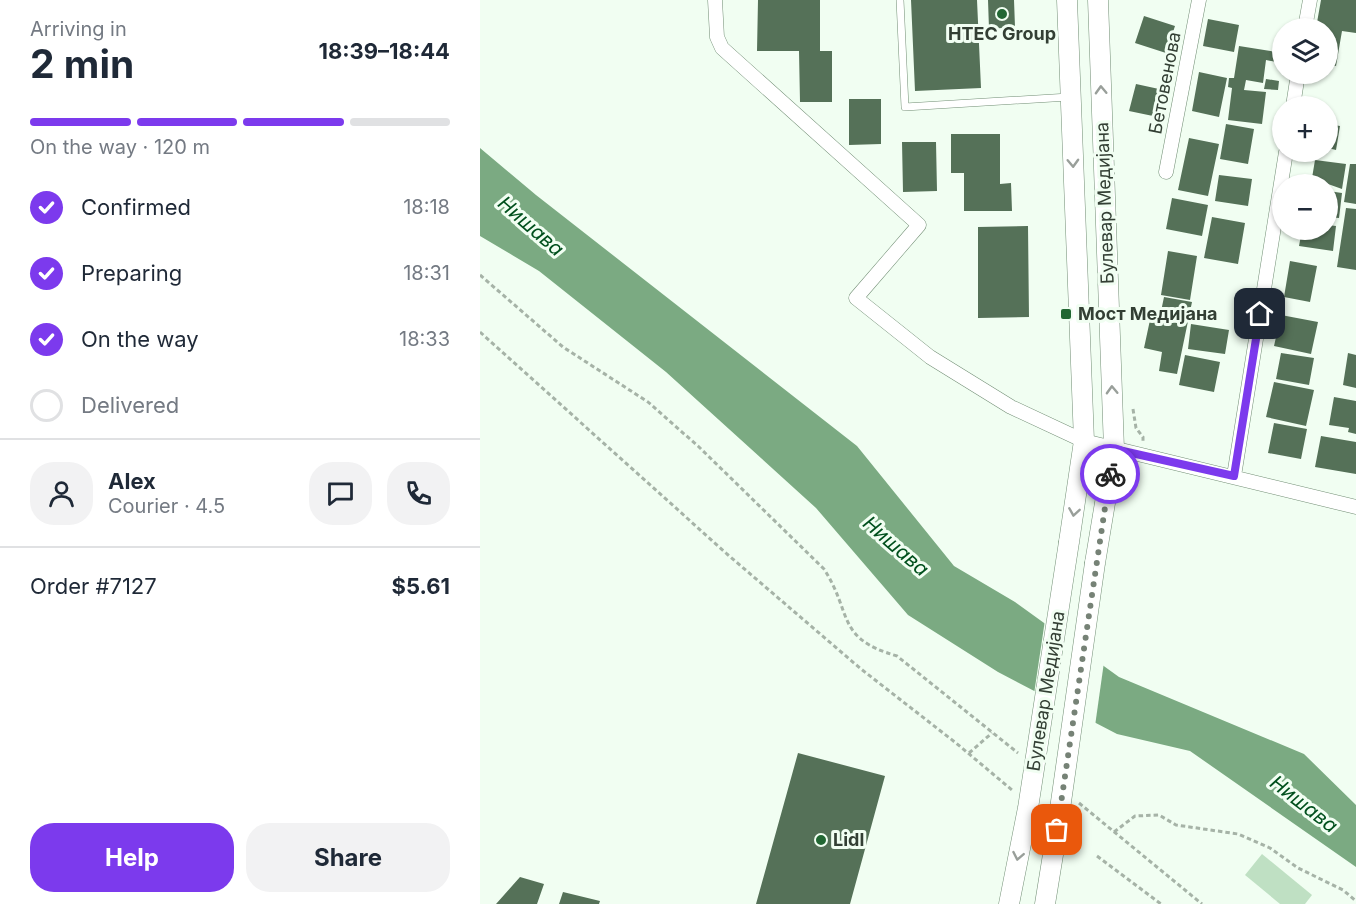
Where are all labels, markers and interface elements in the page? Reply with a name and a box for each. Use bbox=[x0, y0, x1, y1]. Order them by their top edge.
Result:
marker: HTEC Group bbox=[995, 7, 1009, 21]
text: Arriving in bbox=[30, 17, 127, 41]
map controls bbox=[1272, 18, 1338, 240]
button: layers bbox=[1272, 18, 1338, 84]
place label: HTEC Group bbox=[948, 23, 1056, 44]
street label: Бетовенова bbox=[1144, 30, 1185, 136]
text: 18:39–18:44 bbox=[318, 38, 450, 64]
text: 2 min bbox=[30, 40, 134, 87]
one-way arrow bbox=[1095, 86, 1108, 95]
button: + bbox=[1272, 96, 1338, 162]
street label: Булевар Медијана bbox=[1091, 122, 1118, 284]
text: On the way · 120 m bbox=[30, 135, 210, 159]
one-way arrow bbox=[1067, 159, 1080, 168]
button: − bbox=[1272, 174, 1338, 240]
icon: check bbox=[30, 191, 63, 224]
water label: Нишава bbox=[493, 191, 569, 261]
text: Confirmed bbox=[81, 194, 191, 220]
text: 18:18 bbox=[403, 195, 450, 219]
icon: check bbox=[30, 257, 63, 290]
text: Preparing bbox=[81, 260, 182, 286]
text: 18:31 bbox=[403, 261, 450, 285]
pin bbox=[1234, 288, 1285, 339]
icon: home bbox=[1243, 297, 1276, 330]
place label: Мост Медијана bbox=[1078, 303, 1218, 324]
marker: Мост Медијана bbox=[1059, 307, 1073, 321]
icon: check bbox=[30, 323, 63, 356]
text: On the way bbox=[81, 326, 199, 352]
text: 18:33 bbox=[399, 327, 450, 351]
one-way arrow bbox=[1106, 386, 1119, 395]
text: Delivered bbox=[81, 392, 179, 418]
courier bbox=[1080, 444, 1140, 504]
icon: bike bbox=[1094, 458, 1127, 491]
button: person bbox=[30, 462, 93, 525]
button: chat bbox=[309, 462, 372, 525]
button: phone bbox=[387, 462, 450, 525]
text: Alex bbox=[108, 468, 156, 494]
text: Courier · 4.5 bbox=[108, 494, 225, 518]
one-way arrow bbox=[1068, 507, 1080, 517]
water label: Нишава bbox=[858, 511, 934, 581]
text: Order #7127 bbox=[30, 573, 157, 599]
text: $5.61 bbox=[392, 573, 450, 599]
street label: Булевар Медијана bbox=[1022, 609, 1069, 773]
water label: Нишава bbox=[1265, 770, 1343, 838]
pin bbox=[1031, 804, 1082, 855]
icon: bag bbox=[1040, 813, 1073, 846]
button: Help bbox=[30, 823, 234, 892]
button: Share bbox=[246, 823, 450, 892]
place label: Lidl bbox=[833, 829, 864, 850]
marker: Lidl bbox=[814, 833, 828, 847]
one-way arrow bbox=[1012, 851, 1025, 861]

